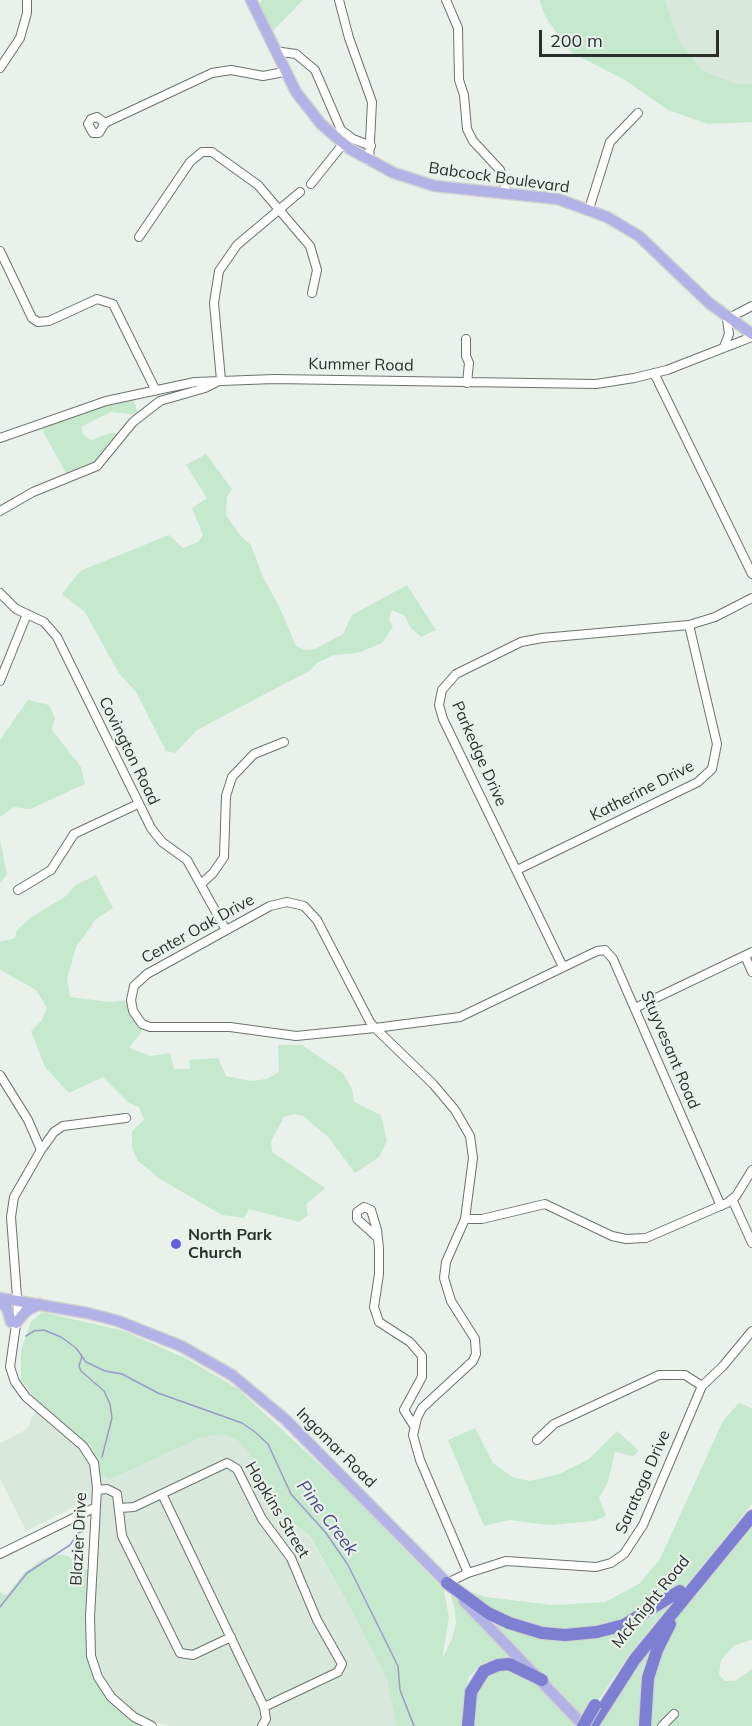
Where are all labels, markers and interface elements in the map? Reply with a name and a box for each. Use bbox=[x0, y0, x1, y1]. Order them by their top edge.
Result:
scale bar bbox=[542, 18, 722, 56]
text: 200 m bbox=[550, 29, 603, 52]
street label: Babcock Boulevard bbox=[427, 159, 571, 197]
street label: Kummer Road bbox=[308, 354, 414, 376]
street label: Covington Road bbox=[94, 694, 164, 808]
street label: Parkedge Drive bbox=[447, 698, 511, 810]
street label: Katherine Drive bbox=[587, 757, 697, 825]
street label: Center Oak Drive bbox=[138, 890, 258, 968]
street label: Stuyvesant Road bbox=[636, 988, 704, 1112]
place label: North Park Church bbox=[188, 1225, 272, 1263]
marker: North Park Church bbox=[169, 1237, 183, 1251]
street label: Ingomar Road bbox=[292, 1404, 380, 1492]
street label: Saratoga Drive bbox=[612, 1427, 674, 1537]
street label: Hopkins Street bbox=[241, 1458, 313, 1562]
water label: Pine Creek bbox=[292, 1476, 362, 1560]
street label: Blazier Drive bbox=[67, 1492, 91, 1586]
street label: McKnight Road bbox=[608, 1552, 694, 1652]

